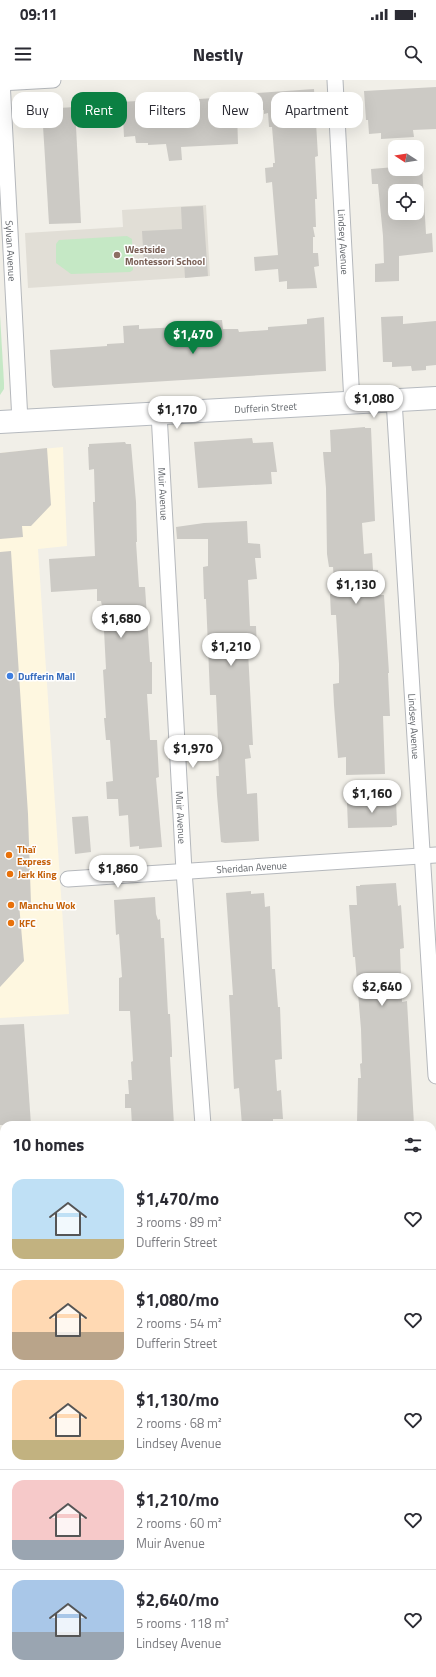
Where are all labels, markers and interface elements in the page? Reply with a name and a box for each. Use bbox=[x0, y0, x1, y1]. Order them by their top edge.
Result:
text: 09:11 bbox=[20, 3, 57, 26]
text: Nestly bbox=[193, 41, 243, 68]
icon: menu bbox=[12, 43, 34, 65]
icon: search bbox=[402, 43, 424, 65]
chip: Buy bbox=[12, 92, 63, 128]
chip: Rent bbox=[71, 92, 127, 128]
chip: Filters bbox=[135, 92, 200, 128]
chip: New bbox=[208, 92, 263, 128]
chip: Apartment bbox=[271, 92, 363, 128]
north arrow bbox=[388, 140, 424, 176]
map controls bbox=[388, 140, 424, 220]
button: locate bbox=[388, 184, 424, 220]
street label: Lindsey Avenue bbox=[334, 209, 353, 275]
street label: Sylvan Avenue bbox=[2, 220, 20, 282]
place label: Westside Montessori School bbox=[125, 242, 205, 269]
marker: Westside Montessori School bbox=[112, 250, 122, 260]
pin: $1,470 bbox=[160, 321, 226, 355]
text: $1,470 bbox=[173, 324, 213, 344]
pin: $1,080 bbox=[341, 385, 407, 419]
text: $1,080 bbox=[354, 388, 394, 408]
pin: $1,170 bbox=[144, 396, 210, 430]
street label: Dufferin Street bbox=[234, 398, 298, 417]
text: $1,170 bbox=[157, 399, 197, 419]
street label: Muir Avenue bbox=[154, 467, 172, 521]
pin: $1,130 bbox=[323, 571, 389, 605]
text: $1,130 bbox=[336, 574, 376, 594]
pin: $1,680 bbox=[88, 605, 154, 639]
text: $1,680 bbox=[101, 608, 141, 628]
pin: $1,210 bbox=[198, 633, 264, 667]
text: $1,210 bbox=[211, 636, 251, 656]
place label: Dufferin Mall bbox=[18, 669, 76, 684]
marker: Dufferin Mall bbox=[5, 671, 15, 681]
street label: Lindsey Avenue bbox=[405, 693, 424, 760]
pin: $1,970 bbox=[160, 735, 226, 769]
text: $1,970 bbox=[173, 738, 213, 758]
pin: $1,160 bbox=[339, 780, 405, 814]
text: $1,160 bbox=[352, 783, 392, 803]
street label: Muir Avenue bbox=[172, 791, 190, 844]
place label: Thaï Express bbox=[17, 842, 51, 869]
marker: Thaï Express bbox=[4, 850, 14, 860]
pin: $1,860 bbox=[85, 855, 151, 889]
street label: Sheridan Avenue bbox=[216, 857, 287, 877]
text: $1,860 bbox=[98, 858, 138, 878]
place label: Jerk King bbox=[18, 867, 57, 882]
marker: Jerk King bbox=[5, 869, 15, 879]
place label: Manchu Wok bbox=[19, 898, 76, 913]
marker: Manchu Wok bbox=[6, 900, 16, 910]
place label: KFC bbox=[19, 916, 36, 931]
marker: KFC bbox=[6, 918, 16, 928]
pin: $2,640 bbox=[349, 973, 415, 1007]
text: $2,640 bbox=[362, 976, 402, 996]
text: 10 homes bbox=[12, 1132, 84, 1158]
icon: filters bbox=[402, 1134, 424, 1156]
text: $1,470/mo bbox=[136, 1186, 219, 1212]
icon: home bbox=[44, 1195, 92, 1243]
icon: heart bbox=[402, 1208, 424, 1230]
text: 3 rooms · 89 m² bbox=[136, 1212, 222, 1232]
text: Dufferin Street bbox=[136, 1232, 217, 1252]
text: $1,080/mo bbox=[136, 1287, 219, 1313]
icon: home bbox=[44, 1296, 92, 1344]
icon: heart bbox=[402, 1309, 424, 1331]
text: 2 rooms · 54 m² bbox=[136, 1313, 222, 1333]
text: Dufferin Street bbox=[136, 1333, 217, 1353]
text: $1,130/mo bbox=[136, 1387, 219, 1413]
icon: home bbox=[44, 1396, 92, 1444]
icon: heart bbox=[402, 1409, 424, 1431]
text: 2 rooms · 68 m² bbox=[136, 1413, 222, 1433]
text: Lindsey Avenue bbox=[136, 1433, 221, 1453]
text: $1,210/mo bbox=[136, 1487, 219, 1513]
icon: home bbox=[44, 1496, 92, 1544]
icon: heart bbox=[402, 1509, 424, 1531]
text: 2 rooms · 60 m² bbox=[136, 1513, 222, 1533]
text: Muir Avenue bbox=[136, 1533, 205, 1553]
text: $2,640/mo bbox=[136, 1587, 219, 1613]
icon: home bbox=[44, 1596, 92, 1644]
icon: heart bbox=[402, 1609, 424, 1631]
text: 5 rooms · 118 m² bbox=[136, 1613, 229, 1633]
text: Lindsey Avenue bbox=[136, 1633, 221, 1653]

